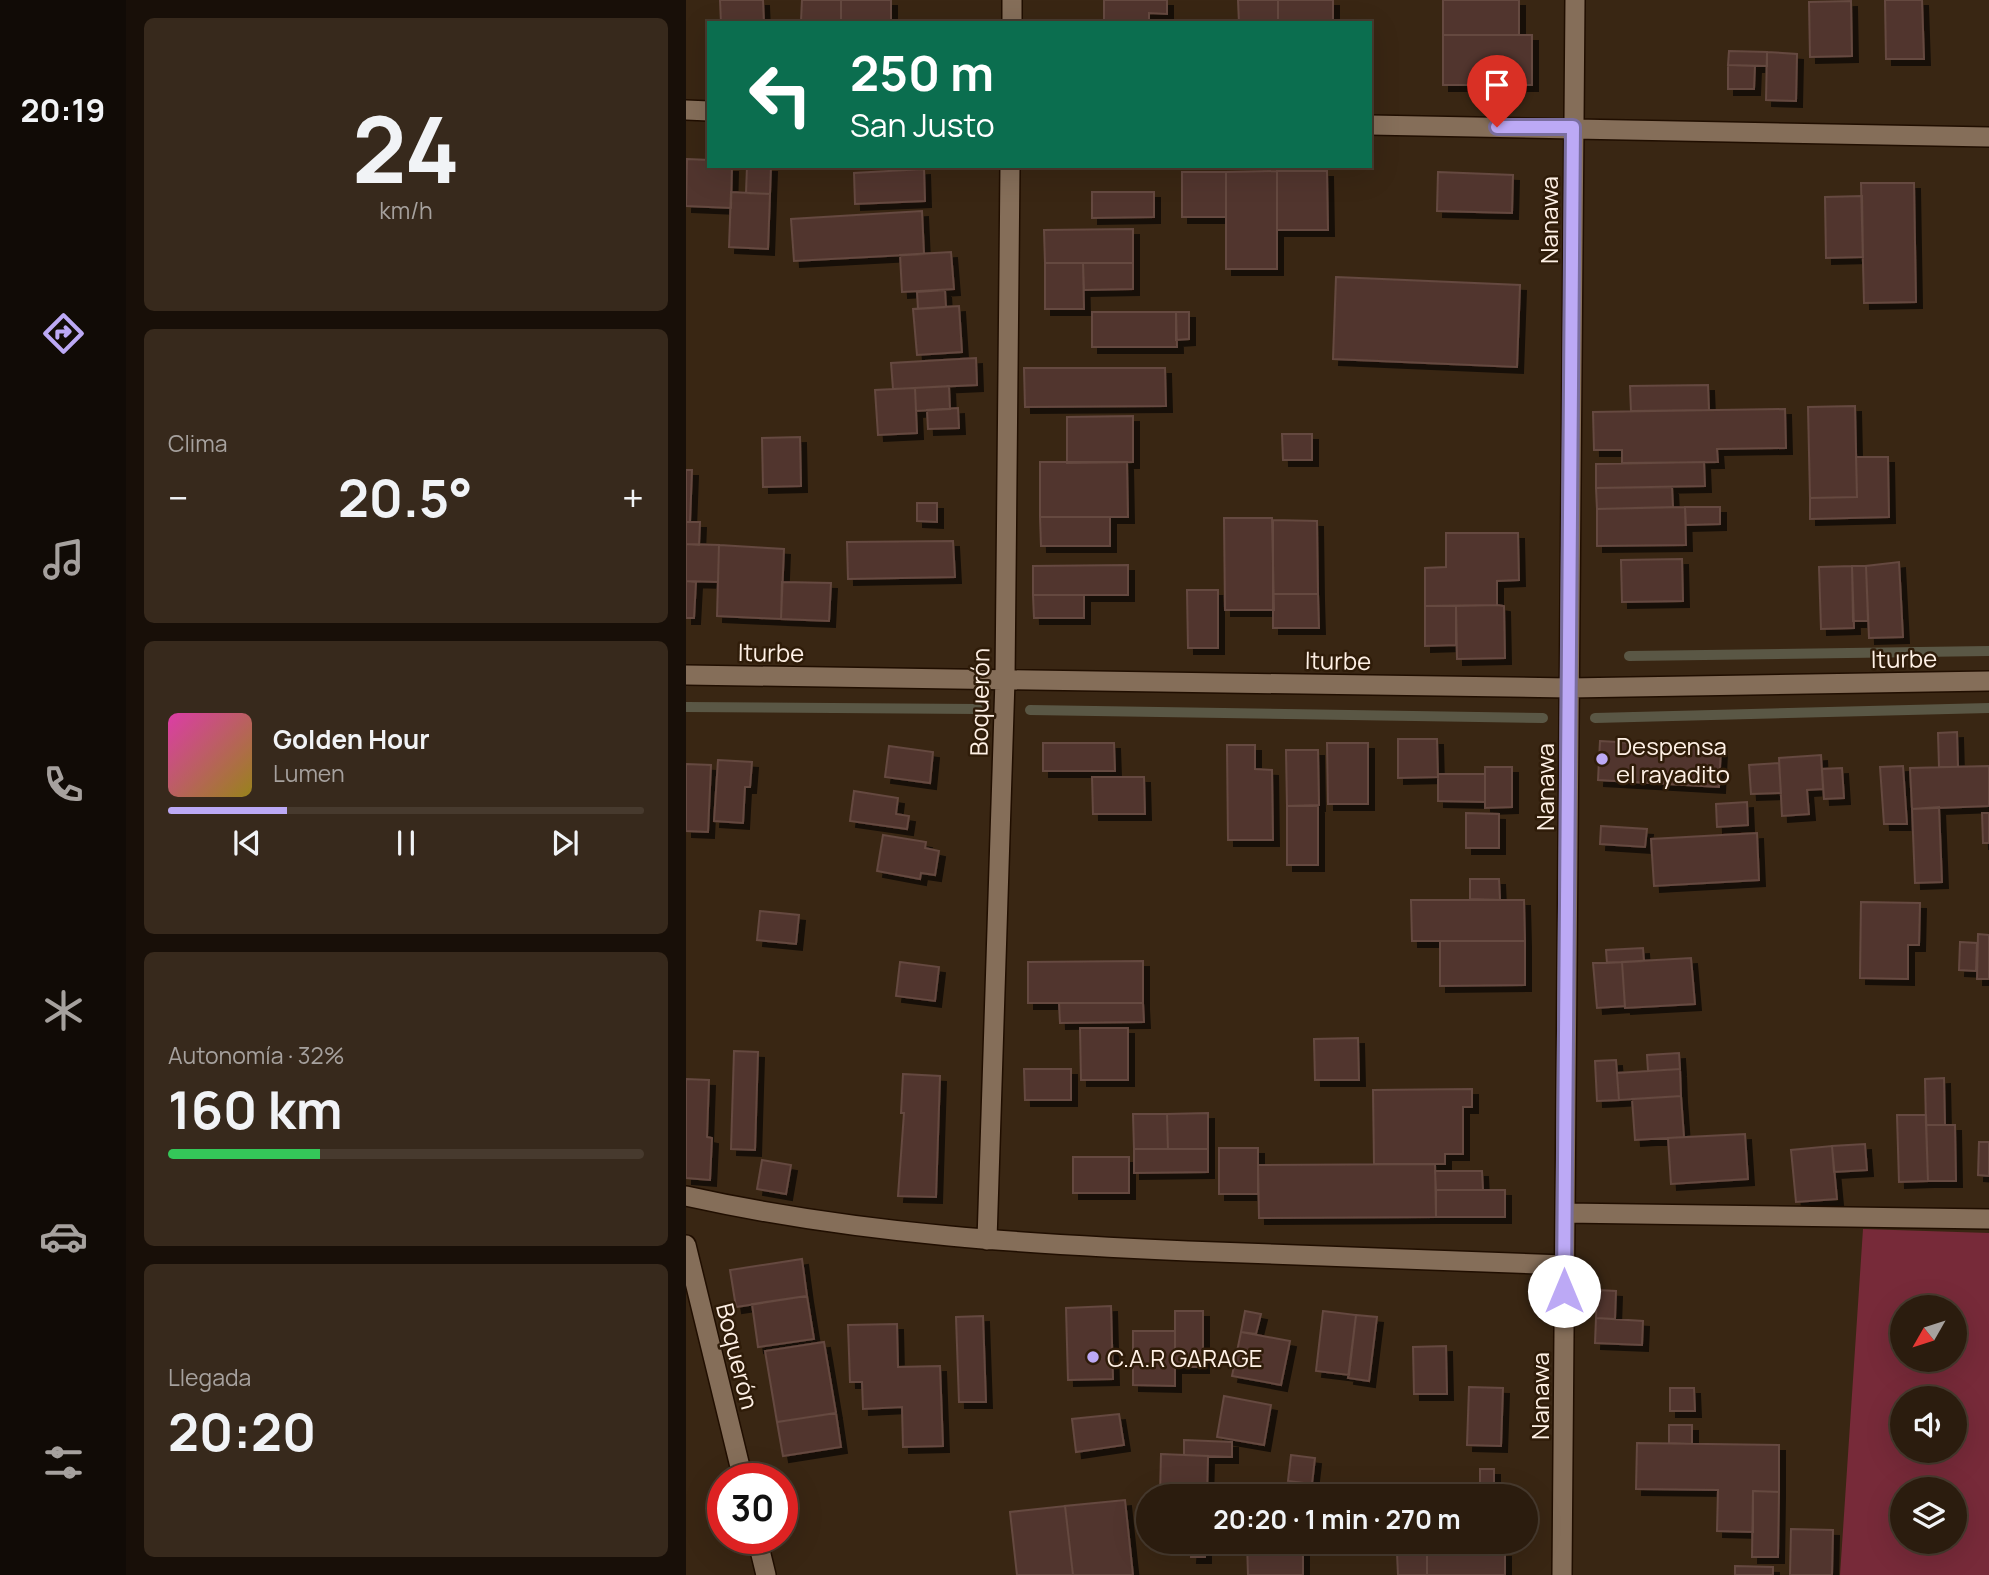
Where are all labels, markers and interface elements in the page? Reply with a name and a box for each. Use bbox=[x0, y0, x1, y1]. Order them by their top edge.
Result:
text: 250 m bbox=[850, 39, 994, 106]
icon: left bbox=[735, 49, 826, 140]
pin bbox=[1467, 55, 1527, 127]
icon: arrive bbox=[1478, 66, 1516, 104]
text: 24 bbox=[352, 86, 460, 210]
text: 20:19 bbox=[21, 88, 105, 132]
text: San Justo bbox=[850, 103, 995, 147]
street label: Nanawa bbox=[1532, 176, 1565, 264]
text: km/h bbox=[379, 194, 433, 226]
icon: directions bbox=[39, 309, 88, 358]
text: Clima bbox=[168, 427, 227, 459]
text: 20.5° bbox=[338, 462, 473, 533]
text: − bbox=[168, 471, 189, 523]
text: + bbox=[622, 471, 644, 523]
icon: music bbox=[39, 535, 88, 584]
street label: Iturbe bbox=[738, 635, 804, 669]
street label: Iturbe bbox=[1871, 641, 1937, 675]
street label: Iturbe bbox=[1305, 643, 1371, 677]
street label: Boquerón bbox=[962, 648, 996, 756]
text: Golden Hour bbox=[273, 721, 430, 757]
place label: Despensa el rayadito bbox=[1616, 729, 1730, 790]
street label: Nanawa bbox=[1528, 743, 1561, 831]
marker: Despensa el rayadito bbox=[1594, 751, 1610, 767]
text: Lumen bbox=[273, 757, 345, 789]
icon: phone bbox=[39, 760, 88, 809]
icon: previous bbox=[228, 824, 266, 862]
icon: pause bbox=[387, 824, 425, 862]
icon: next bbox=[546, 824, 584, 862]
icon: climate bbox=[39, 986, 88, 1035]
text: Autonomía · 32% bbox=[168, 1039, 344, 1071]
text: 160 km bbox=[168, 1074, 342, 1145]
icon: car bbox=[39, 1212, 88, 1261]
position arrow bbox=[1527, 1254, 1601, 1328]
north arrow bbox=[1890, 1295, 1967, 1372]
map controls bbox=[1890, 1295, 1967, 1554]
street label: Boquerón bbox=[709, 1299, 767, 1413]
place label: C.A.R GARAGE bbox=[1107, 1341, 1262, 1374]
marker: C.A.R GARAGE bbox=[1085, 1349, 1101, 1365]
street label: Nanawa bbox=[1523, 1352, 1556, 1440]
text: Llegada bbox=[168, 1361, 251, 1393]
button: sound bbox=[1890, 1386, 1967, 1463]
text: 20:20 bbox=[168, 1396, 316, 1467]
icon: filters bbox=[39, 1438, 88, 1487]
speed limit sign: 30 bbox=[707, 1463, 798, 1554]
button: layers bbox=[1890, 1477, 1967, 1554]
text: 20:20 · 1 min · 270 m bbox=[1213, 1501, 1461, 1537]

